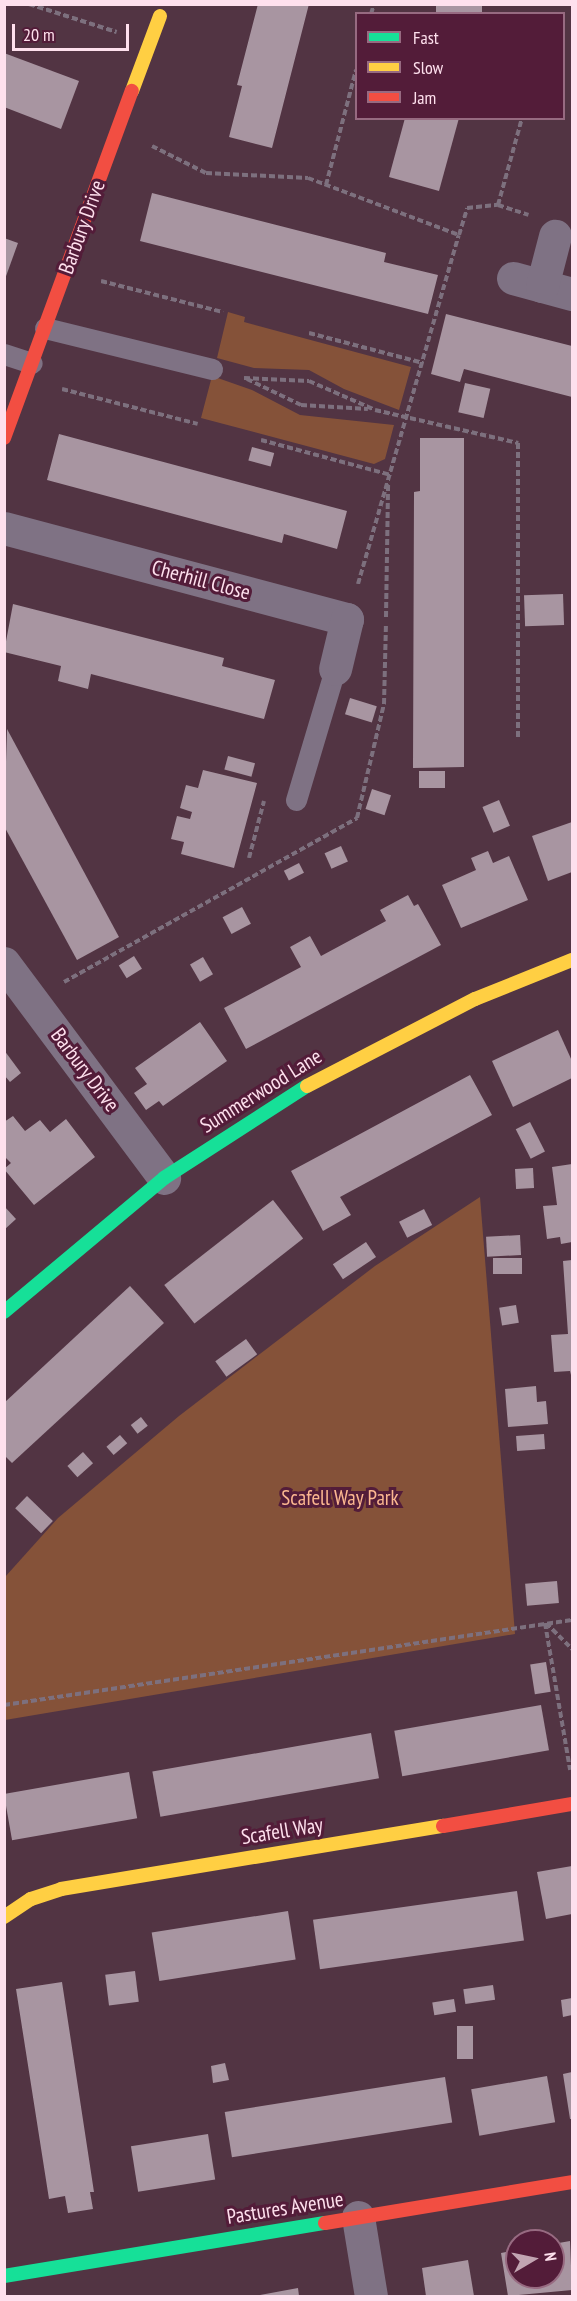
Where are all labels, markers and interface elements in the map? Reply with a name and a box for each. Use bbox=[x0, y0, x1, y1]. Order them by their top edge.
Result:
scale bar bbox=[15, 12, 132, 50]
legend bbox=[355, 12, 565, 120]
text: 20 m bbox=[23, 23, 55, 46]
text: Fast bbox=[413, 26, 439, 49]
text: Slow bbox=[413, 56, 443, 79]
text: Jam bbox=[413, 86, 436, 109]
street label: Barbury Drive bbox=[53, 176, 111, 278]
street label: Cherhill Close bbox=[149, 555, 253, 605]
street label: Barbury Drive bbox=[45, 1023, 125, 1117]
street label: Summerwood Lane bbox=[196, 1044, 326, 1138]
park label: Scafell Way Park bbox=[281, 1485, 399, 1511]
street label: Scafell Way bbox=[239, 1812, 325, 1850]
street label: Pastures Avenue bbox=[225, 2186, 345, 2230]
north arrow bbox=[505, 2229, 565, 2289]
text: N bbox=[540, 2251, 561, 2262]

